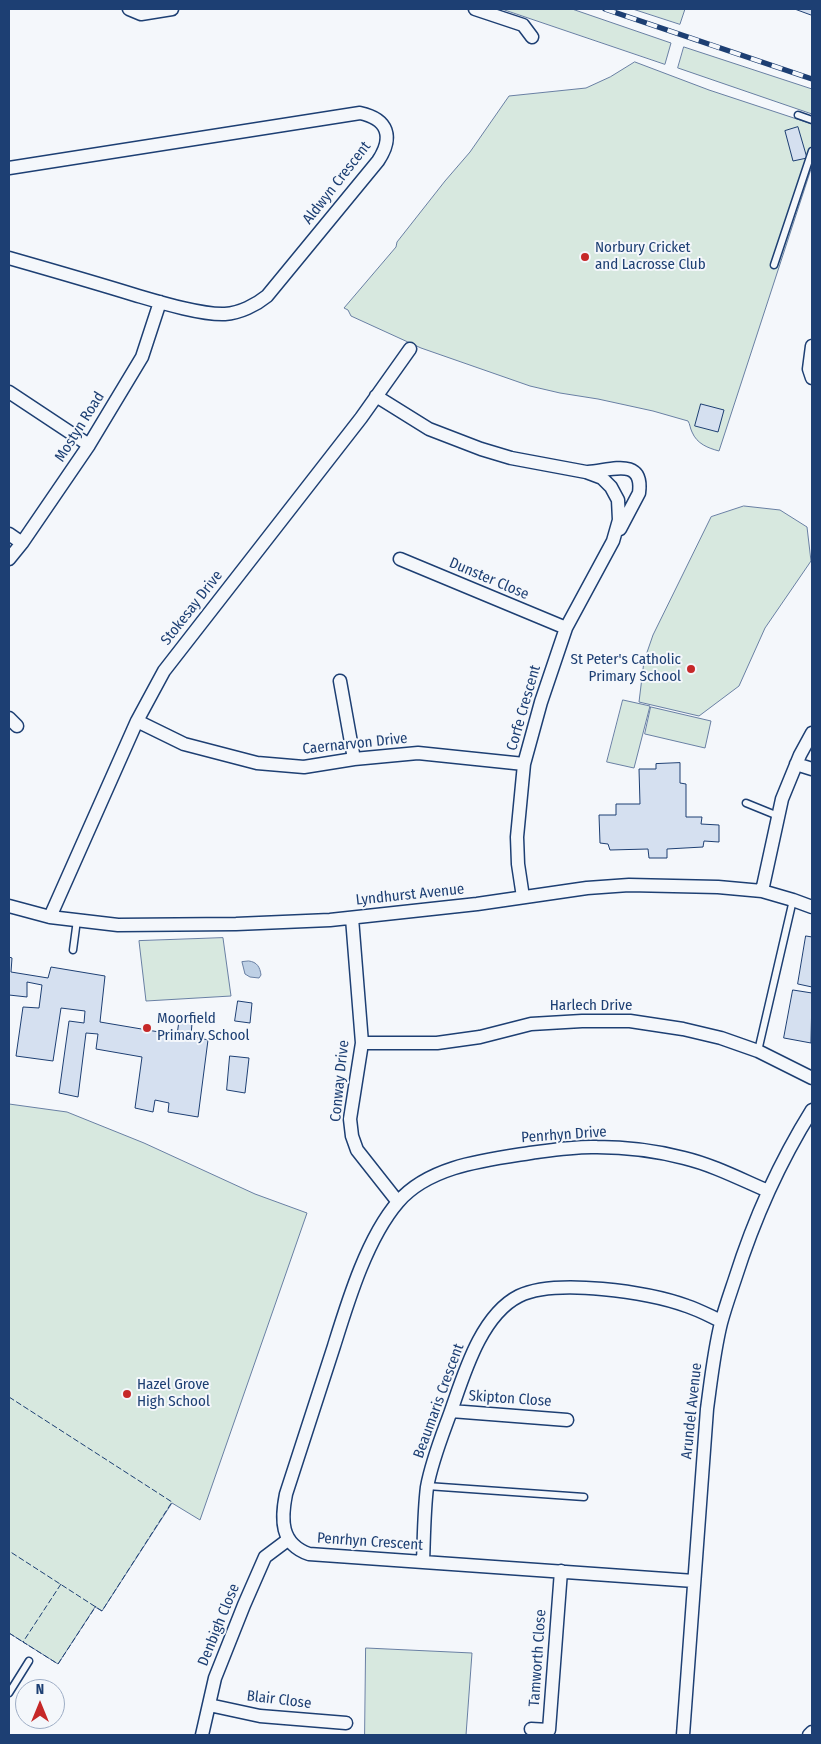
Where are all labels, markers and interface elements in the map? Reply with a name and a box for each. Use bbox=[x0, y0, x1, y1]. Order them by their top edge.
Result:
street label: Aldwyn Crescent bbox=[299, 138, 375, 228]
place label: Norbury Cricket and Lacrosse Club bbox=[595, 239, 706, 274]
marker: Norbury Cricket and Lacrosse Club bbox=[579, 251, 591, 263]
street label: Mostyn Road bbox=[51, 389, 109, 465]
street label: Dunster Close bbox=[446, 554, 532, 604]
street label: Stokesay Drive bbox=[157, 567, 227, 649]
place label: St Peter's Catholic Primary School bbox=[570, 651, 681, 686]
street label: Corfe Crescent bbox=[503, 663, 545, 753]
marker: St Peter's Catholic Primary School bbox=[685, 663, 697, 675]
street label: Caernarvon Drive bbox=[302, 730, 408, 758]
street label: Lyndhurst Avenue bbox=[355, 880, 465, 910]
street label: Harlech Drive bbox=[550, 997, 632, 1015]
place label: Moorfield Primary School bbox=[157, 1010, 249, 1045]
marker: Moorfield Primary School bbox=[141, 1022, 153, 1034]
street label: Conway Drive bbox=[327, 1039, 353, 1123]
street label: Penrhyn Drive bbox=[521, 1123, 607, 1147]
street label: Beaumaris Crescent bbox=[410, 1341, 468, 1461]
street label: Arundel Avenue bbox=[678, 1362, 706, 1460]
place label: Hazel Grove High School bbox=[137, 1376, 210, 1411]
street label: Skipton Close bbox=[468, 1387, 552, 1411]
marker: Hazel Grove High School bbox=[121, 1388, 133, 1400]
street label: Penrhyn Crescent bbox=[316, 1529, 424, 1555]
street label: Denbigh Close bbox=[194, 1581, 244, 1669]
street label: Tamworth Close bbox=[526, 1609, 550, 1707]
north arrow bbox=[15, 1679, 65, 1729]
text: N bbox=[36, 1681, 44, 1698]
street label: Blair Close bbox=[246, 1687, 312, 1713]

